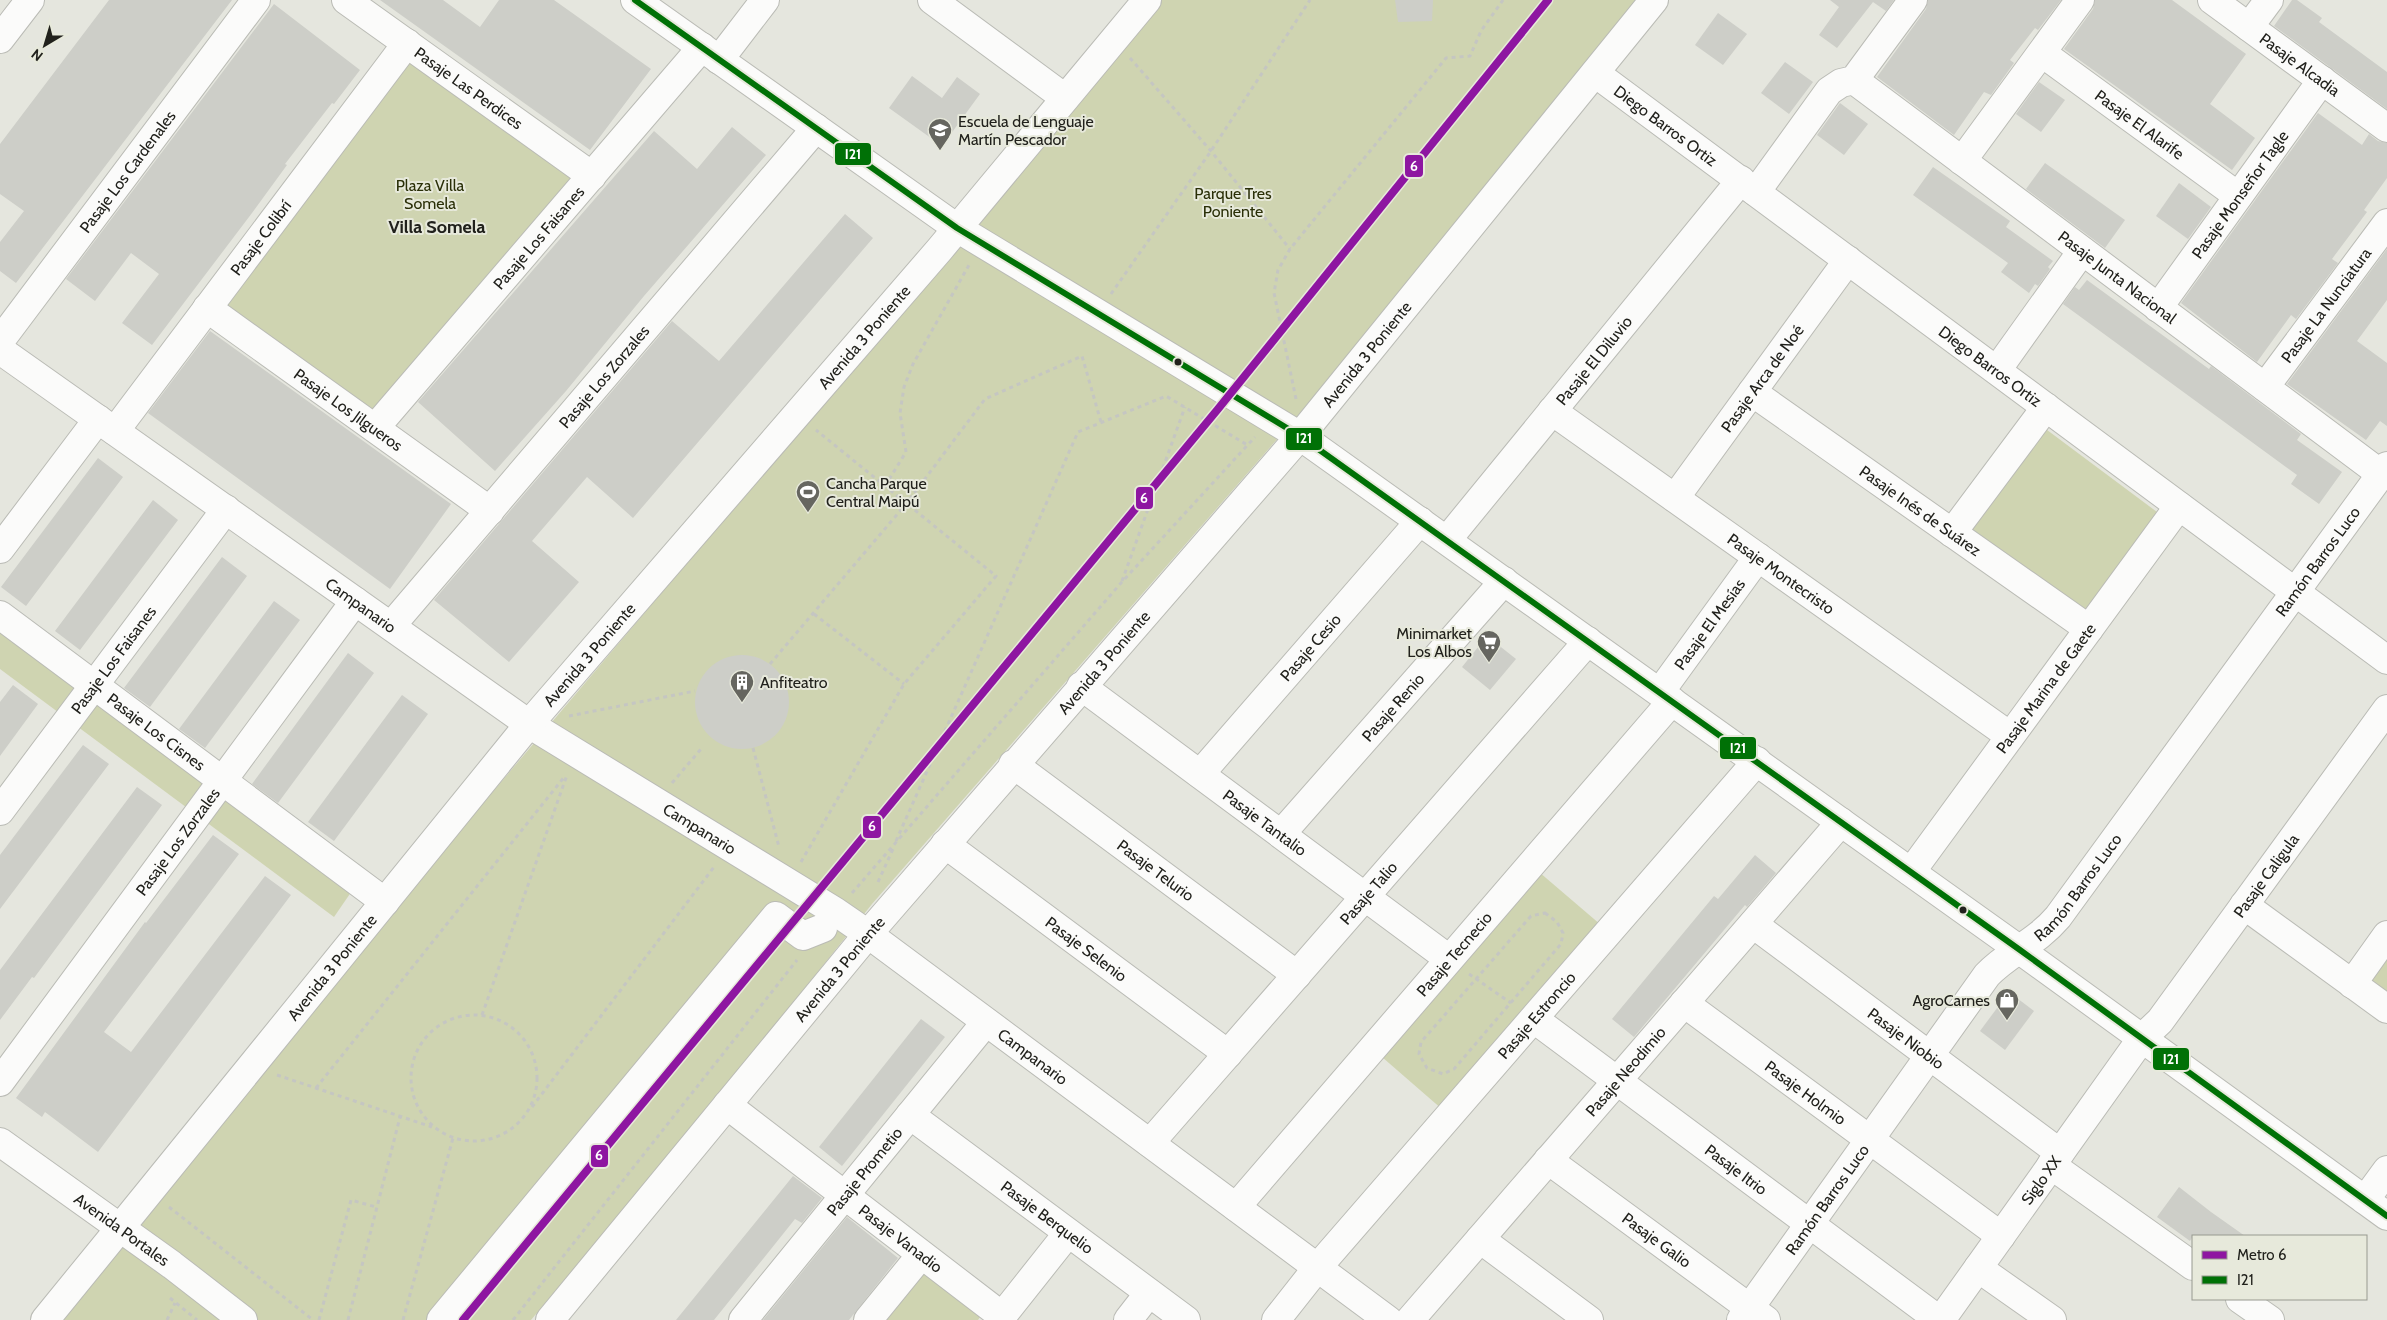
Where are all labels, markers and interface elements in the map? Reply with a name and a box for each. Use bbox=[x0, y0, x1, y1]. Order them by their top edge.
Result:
north arrow bbox=[20, 20, 70, 70]
street label: Pasaje Alcadia bbox=[2256, 29, 2344, 101]
street label: Pasaje Las Perdices bbox=[411, 43, 527, 134]
text: N bbox=[28, 45, 46, 65]
street label: Diego Barros Ortiz bbox=[1610, 81, 1721, 170]
street label: Pasaje El Alarife bbox=[2091, 86, 2188, 163]
street label: Pasaje Los Cardenales bbox=[76, 107, 180, 237]
place label: Escuela de Lenguaje Martín Pescador bbox=[958, 112, 1094, 149]
school or university icon: Escuela de Lenguaje Martín Pescador bbox=[927, 117, 953, 151]
street label: Pasaje Monseñor Tagle bbox=[2188, 127, 2293, 262]
line badge: I21 bbox=[834, 142, 872, 166]
text: I21 bbox=[845, 145, 861, 163]
line badge: 6 bbox=[1404, 154, 1424, 178]
text: 6 bbox=[1410, 157, 1418, 175]
park label: Plaza Villa Somela bbox=[396, 176, 465, 213]
street label: Pasaje Los Faisanes bbox=[489, 182, 589, 293]
park label: Parque Tres Poniente bbox=[1194, 184, 1272, 221]
street label: Pasaje Colibrí bbox=[227, 196, 296, 279]
district label: Villa Somela bbox=[388, 216, 486, 238]
street label: Pasaje Junta Nacional bbox=[2054, 227, 2180, 328]
street label: Pasaje La Nunciatura bbox=[2277, 244, 2375, 367]
street label: Avenida 3 Poniente bbox=[814, 282, 914, 393]
street label: Avenida 3 Poniente bbox=[1318, 298, 1416, 411]
street label: Pasaje El Diluvio bbox=[1552, 312, 1636, 409]
street label: Pasaje Los Zorzales bbox=[555, 321, 654, 432]
street label: Pasaje Arca de Noé bbox=[1717, 321, 1808, 436]
street label: Diego Barros Ortiz bbox=[1935, 322, 2046, 411]
unlabelled marker bbox=[1173, 357, 1183, 367]
street label: Pasaje Los Jilgueros bbox=[290, 364, 406, 455]
line badge: I21 bbox=[1285, 427, 1323, 451]
text: I21 bbox=[1296, 429, 1312, 447]
street label: Pasaje Inés de Suárez bbox=[1856, 462, 1985, 560]
place label: Cancha Parque Central Maipú bbox=[826, 474, 927, 511]
sports icon: Cancha Parque Central Maipú bbox=[795, 479, 821, 513]
line badge: 6 bbox=[1135, 486, 1154, 510]
text: 6 bbox=[1140, 489, 1148, 507]
street label: Ramón Barros Luco bbox=[2272, 503, 2364, 620]
street label: Pasaje Montecristo bbox=[1724, 530, 1838, 619]
street label: Campanario bbox=[322, 574, 400, 637]
street label: Pasaje El Mesías bbox=[1670, 575, 1749, 674]
street label: Avenida 3 Poniente bbox=[540, 599, 639, 710]
street label: Pasaje Los Faisanes bbox=[67, 602, 160, 718]
street label: Avenida 3 Poniente bbox=[1054, 607, 1154, 718]
street label: Pasaje Cesio bbox=[1276, 610, 1345, 685]
street label: Pasaje Marina de Gaete bbox=[1992, 620, 2100, 757]
place label: Minimarket Los Albos bbox=[1396, 624, 1473, 661]
supermarket icon: Minimarket Los Albos bbox=[1476, 629, 1502, 663]
building icon: Anfiteatro bbox=[729, 669, 755, 703]
street label: Pasaje Renio bbox=[1358, 669, 1428, 746]
place label: Anfiteatro bbox=[760, 673, 828, 692]
street label: Pasaje Los Cisnes bbox=[103, 689, 209, 775]
line badge: I21 bbox=[1719, 736, 1757, 760]
text: I21 bbox=[1730, 739, 1746, 757]
street label: Pasaje Los Zorzales bbox=[132, 784, 224, 899]
street label: Pasaje Tantalio bbox=[1219, 786, 1310, 860]
street label: Campanario bbox=[659, 799, 740, 859]
line badge: 6 bbox=[862, 815, 882, 839]
text: 6 bbox=[868, 817, 876, 835]
street label: Ramón Barros Luco bbox=[2030, 830, 2126, 945]
street label: Pasaje Caligula bbox=[2230, 830, 2303, 921]
street label: Pasaje Telurio bbox=[1113, 836, 1198, 905]
street label: Pasaje Talio bbox=[1336, 858, 1401, 929]
unlabelled marker bbox=[1958, 905, 1968, 915]
street label: Pasaje Tecnecio bbox=[1413, 908, 1496, 1000]
street label: Avenida 3 Poniente bbox=[284, 911, 381, 1024]
street label: Avenida 3 Poniente bbox=[791, 913, 889, 1026]
street label: Pasaje Selenio bbox=[1042, 913, 1131, 986]
street label: Pasaje Estroncio bbox=[1494, 968, 1580, 1063]
shop icon: AgroCarnes bbox=[1994, 987, 2020, 1021]
place label: AgroCarnes bbox=[1912, 991, 1990, 1010]
street label: Pasaje Niobio bbox=[1864, 1004, 1948, 1073]
street label: Pasaje Neodimio bbox=[1582, 1023, 1670, 1120]
street label: Campanario bbox=[994, 1025, 1071, 1089]
line badge: I21 bbox=[2152, 1047, 2190, 1071]
text: I21 bbox=[2163, 1050, 2179, 1068]
street label: Pasaje Holmio bbox=[1761, 1057, 1850, 1129]
street label: Pasaje Prometio bbox=[823, 1123, 907, 1220]
street label: Pasaje Itrio bbox=[1701, 1140, 1771, 1199]
street label: Ramón Barros Luco bbox=[1782, 1141, 1873, 1259]
line badge: 6 bbox=[590, 1144, 609, 1168]
text: 6 bbox=[595, 1146, 603, 1164]
street label: Siglo XX bbox=[2017, 1152, 2065, 1208]
street label: Pasaje Berquelio bbox=[997, 1177, 1097, 1258]
street label: Avenida Portales bbox=[71, 1189, 173, 1270]
street label: Pasaje Vanadio bbox=[855, 1201, 946, 1277]
street label: Pasaje Galio bbox=[1618, 1209, 1695, 1272]
legend bbox=[2192, 1235, 2367, 1300]
text: Metro 6 bbox=[2237, 1246, 2286, 1264]
text: I21 bbox=[2237, 1271, 2254, 1289]

